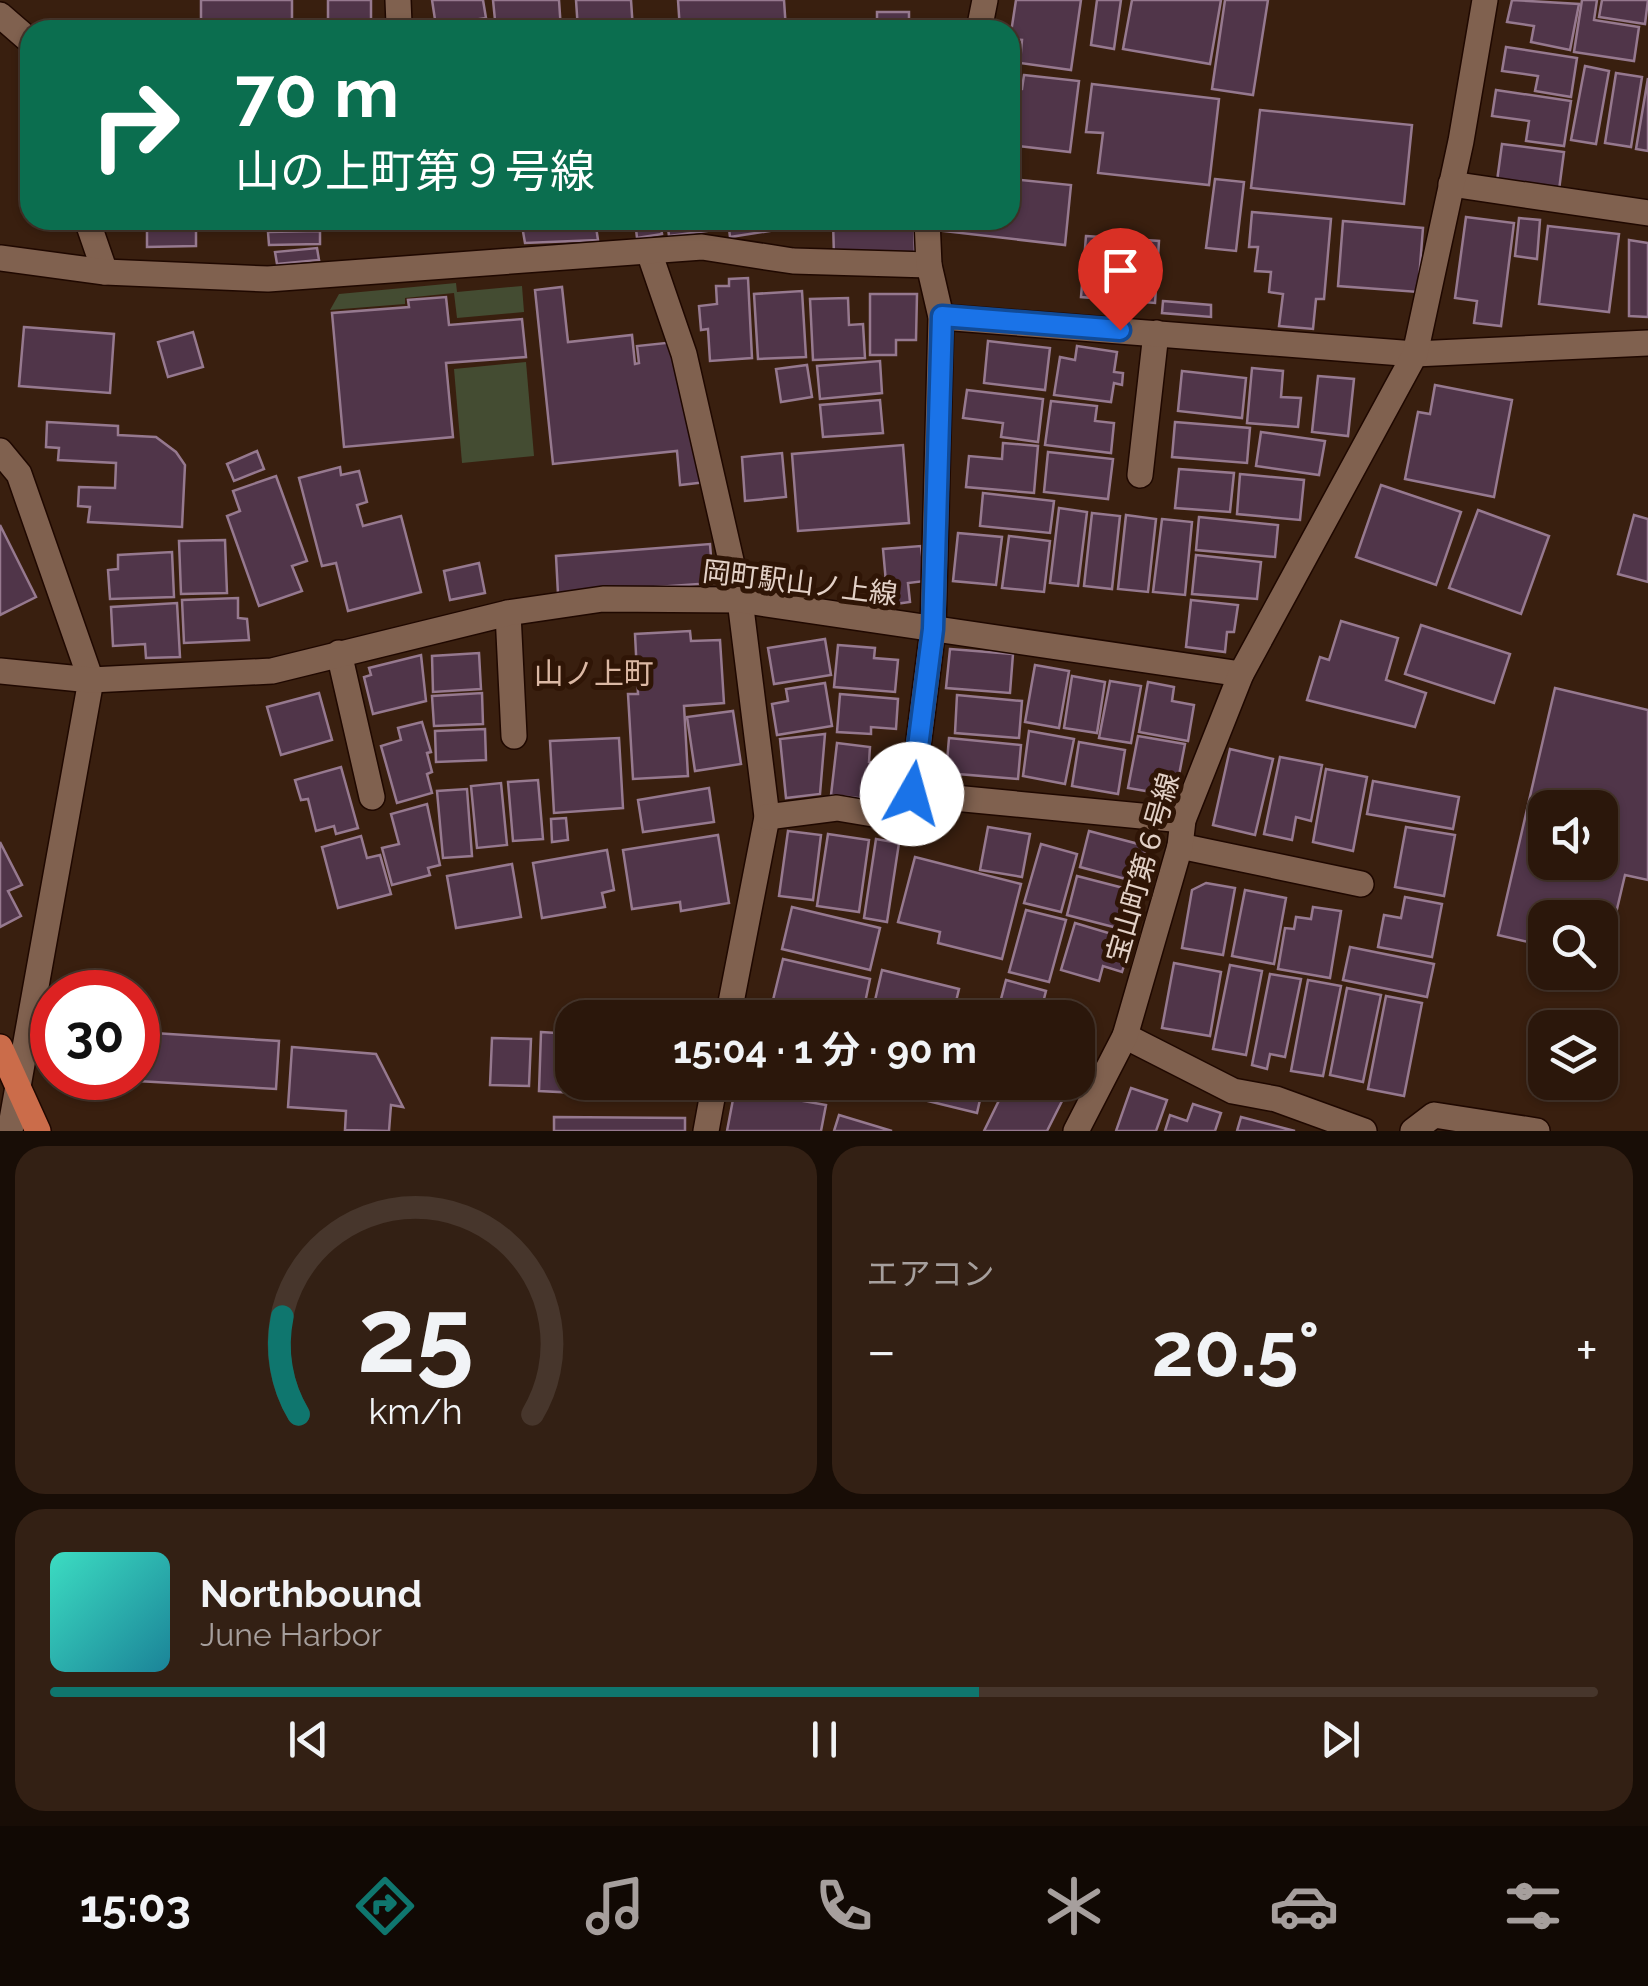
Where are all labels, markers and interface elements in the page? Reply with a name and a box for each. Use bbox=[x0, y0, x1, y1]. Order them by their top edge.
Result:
text: 70 m bbox=[235, 51, 399, 133]
icon: right bbox=[70, 60, 200, 190]
text: 山の上町第９号線 bbox=[235, 145, 595, 198]
pin bbox=[1078, 228, 1163, 331]
icon: arrive bbox=[1093, 243, 1148, 298]
street label: 岡町駅山ノ上線 bbox=[701, 555, 899, 611]
district label: 山ノ上町 bbox=[534, 656, 654, 691]
position arrow bbox=[860, 742, 964, 846]
street label: 宝山町第６号線 bbox=[1100, 769, 1186, 967]
map controls bbox=[1528, 790, 1618, 1100]
button: sound bbox=[1528, 790, 1618, 880]
button: search bbox=[1528, 900, 1618, 990]
speed limit sign: 30 bbox=[30, 970, 160, 1100]
button: layers bbox=[1528, 1010, 1618, 1100]
text: 15:04 · 1 分 · 90 m bbox=[673, 1027, 977, 1072]
text: エアコン bbox=[867, 1255, 995, 1292]
text: 25 bbox=[358, 1274, 474, 1396]
text: 20.5° bbox=[1152, 1305, 1320, 1394]
text: − bbox=[867, 1318, 896, 1383]
text: + bbox=[1575, 1318, 1598, 1383]
text: km/h bbox=[369, 1390, 463, 1432]
text: Northbound bbox=[200, 1571, 422, 1616]
text: June Harbor bbox=[200, 1616, 382, 1653]
icon: previous bbox=[281, 1712, 336, 1767]
icon: pause bbox=[797, 1712, 852, 1767]
icon: next bbox=[1313, 1712, 1368, 1767]
icon: directions bbox=[350, 1871, 420, 1941]
icon: music bbox=[580, 1871, 650, 1941]
icon: phone bbox=[809, 1871, 879, 1941]
icon: climate bbox=[1039, 1871, 1109, 1941]
icon: car bbox=[1269, 1871, 1339, 1941]
icon: filters bbox=[1498, 1871, 1568, 1941]
text: 15:03 bbox=[80, 1880, 191, 1933]

